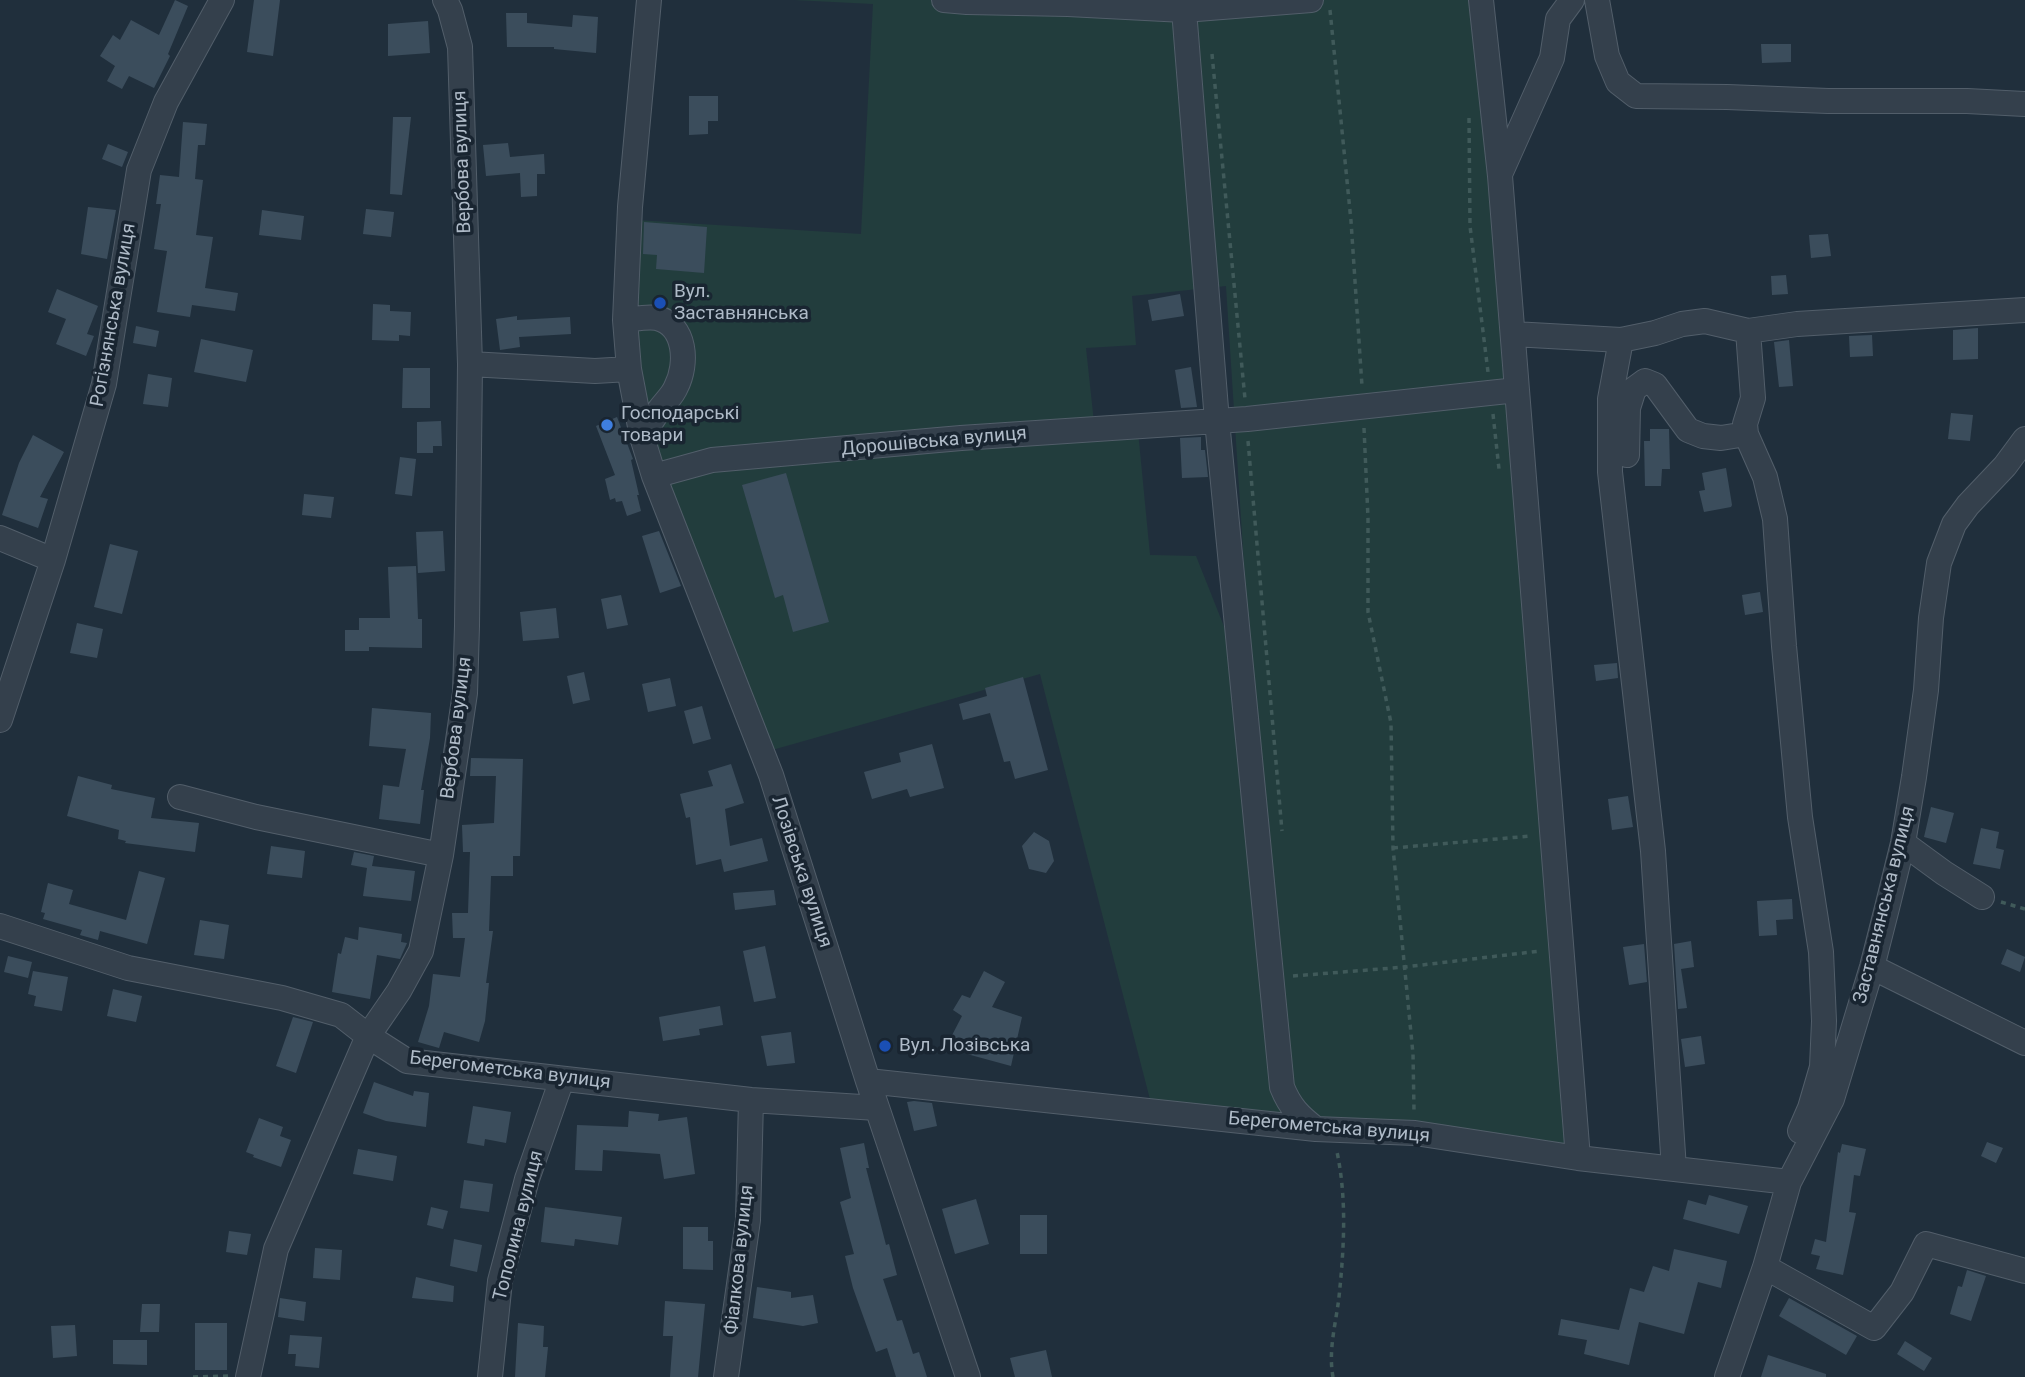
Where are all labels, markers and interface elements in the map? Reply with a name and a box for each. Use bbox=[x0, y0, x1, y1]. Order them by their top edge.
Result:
street label: Вербова вулиця bbox=[449, 90, 477, 234]
street label: Рогізнянська вулиця bbox=[87, 221, 141, 409]
place label: Вул. Заставнянська bbox=[674, 281, 809, 325]
marker: Вул. Заставнянська bbox=[652, 295, 668, 311]
place label: Господарські товари bbox=[621, 403, 739, 447]
marker: Господарські товари bbox=[599, 417, 615, 433]
street label: Дорошівська вулиця bbox=[840, 423, 1028, 461]
street label: Вербова вулиця bbox=[437, 656, 477, 800]
street label: Лозівська вулиця bbox=[766, 793, 836, 951]
street label: Заставнянська вулиця bbox=[1849, 804, 1921, 1006]
place label: Вул. Лозівська bbox=[899, 1035, 1030, 1057]
marker: Вул. Лозівська bbox=[877, 1038, 893, 1054]
street label: Берегометська вулиця bbox=[408, 1047, 612, 1095]
street label: Берегометська вулиця bbox=[1227, 1108, 1431, 1148]
street label: Тополина вулиця bbox=[489, 1149, 549, 1303]
street label: Фіалкова вулиця bbox=[721, 1184, 759, 1336]

